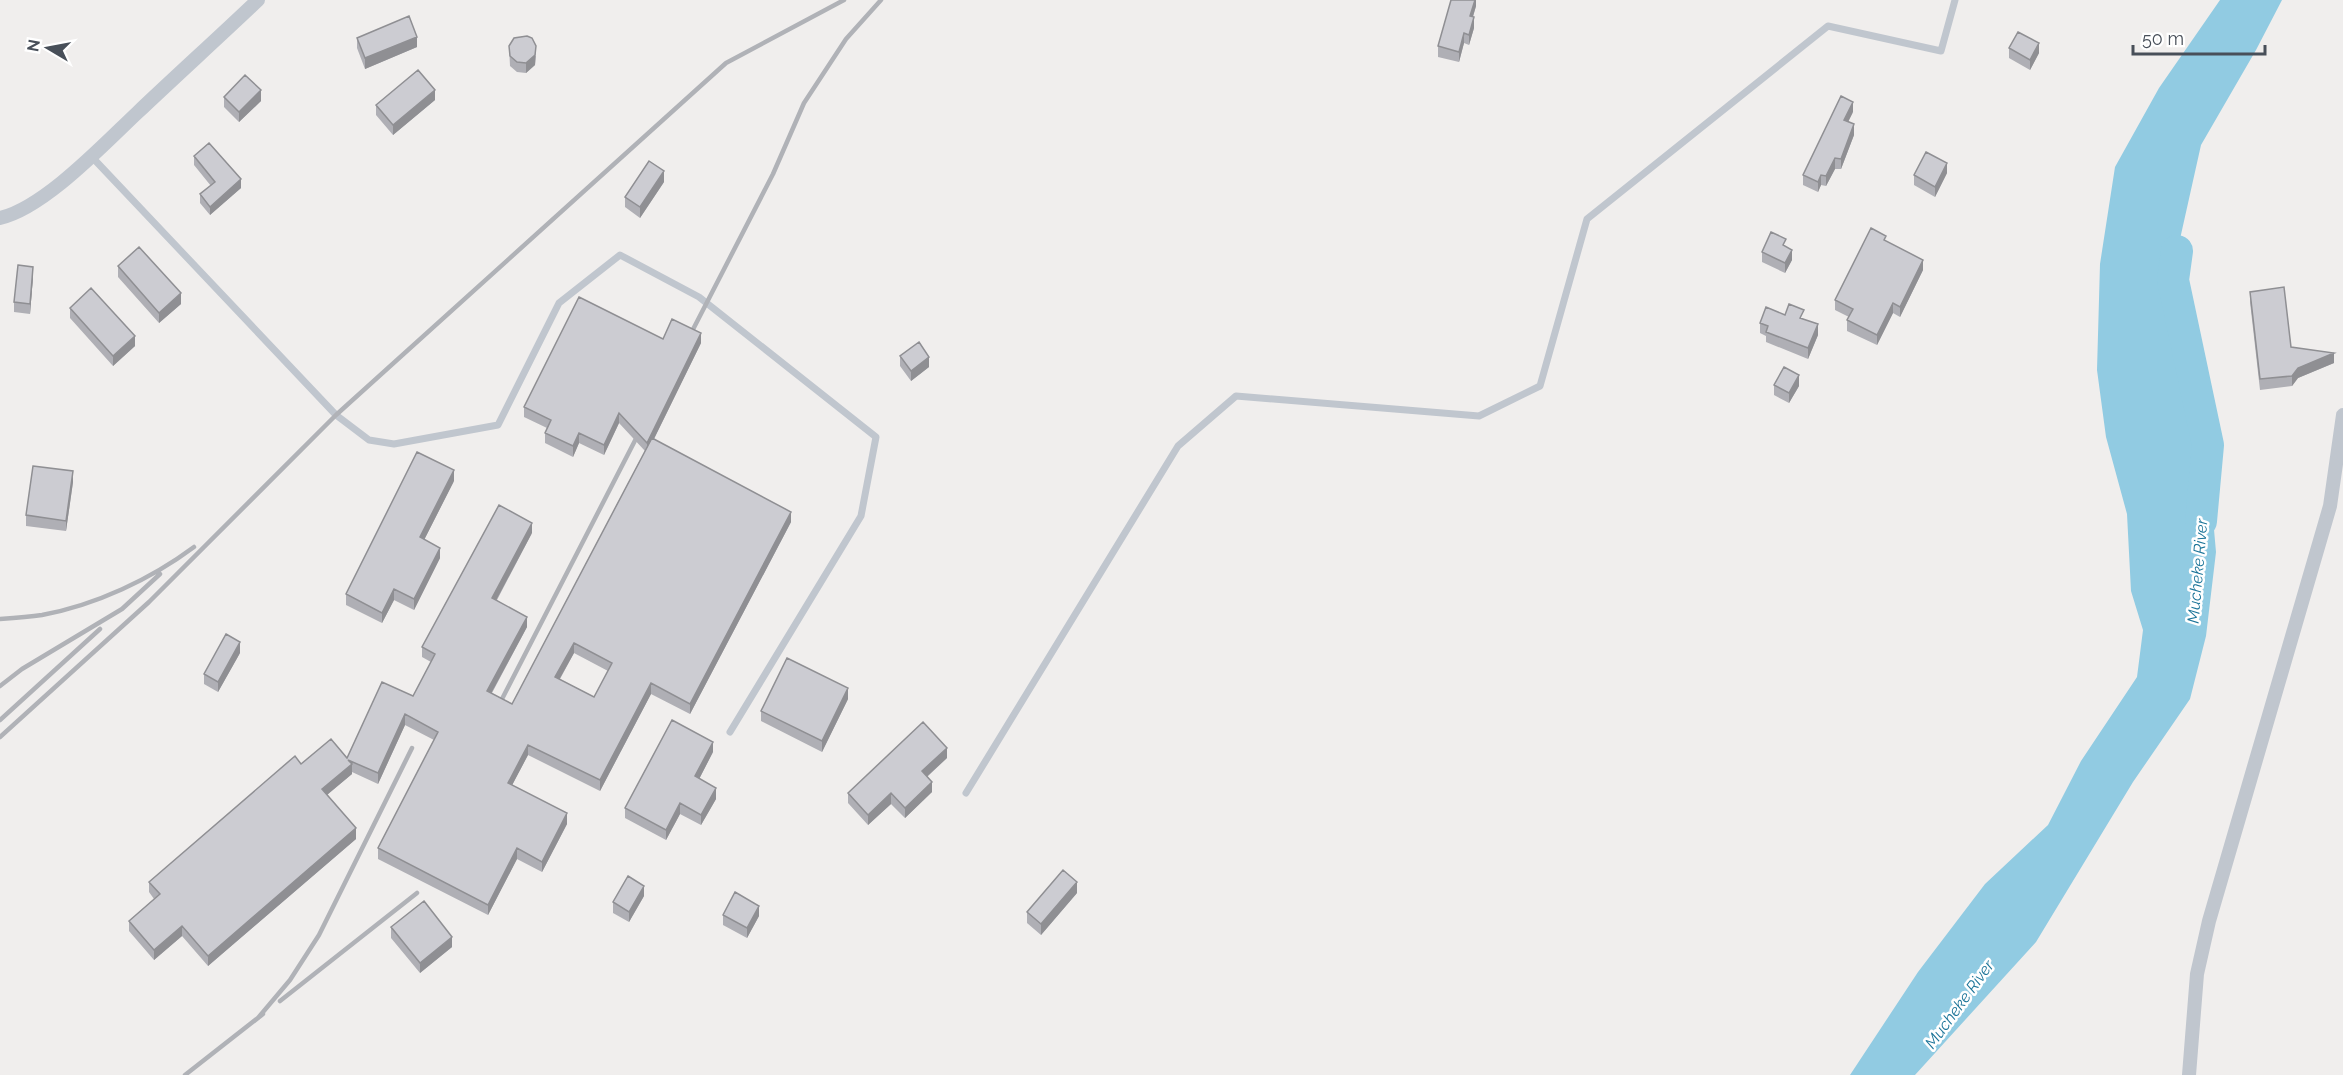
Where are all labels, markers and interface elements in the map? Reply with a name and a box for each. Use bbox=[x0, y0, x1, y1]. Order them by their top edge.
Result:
north arrow bbox=[18, 18, 78, 78]
scale bar bbox=[2133, 18, 2265, 56]
text: 50 m bbox=[2142, 28, 2184, 49]
text: N bbox=[23, 38, 44, 53]
water label: Mucheke River bbox=[2183, 518, 2212, 624]
water label: Mucheke River bbox=[1921, 956, 1998, 1052]

